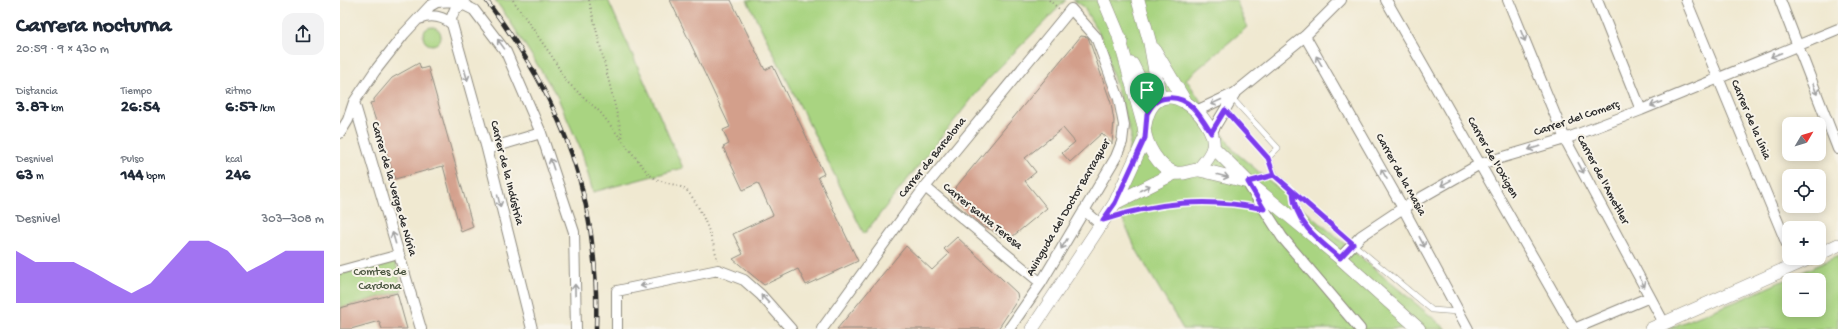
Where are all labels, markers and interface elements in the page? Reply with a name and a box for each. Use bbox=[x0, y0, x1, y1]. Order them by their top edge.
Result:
button: share bbox=[282, 13, 324, 55]
text: Carrera nocturna bbox=[16, 14, 171, 40]
one-way arrow bbox=[1520, 30, 1528, 42]
one-way arrow bbox=[497, 39, 505, 50]
text: 20:59 · 9 × 430 m bbox=[16, 42, 109, 57]
one-way arrow bbox=[1771, 51, 1783, 59]
one-way arrow bbox=[1315, 55, 1323, 67]
one-way arrow bbox=[463, 68, 470, 81]
pin bbox=[1130, 73, 1164, 114]
street label: Carrer de la Línia bbox=[1727, 78, 1773, 162]
icon: arrive bbox=[1136, 79, 1158, 101]
one-way arrow bbox=[1811, 82, 1819, 94]
text: Distancia bbox=[16, 86, 58, 98]
text: Tiempo bbox=[121, 86, 152, 98]
text: Ritmo bbox=[225, 86, 252, 98]
text: 3.87 bbox=[16, 98, 48, 118]
text: 26:54 bbox=[121, 98, 160, 118]
text: 6:57 bbox=[225, 98, 257, 118]
street label: Carrer del Comerç bbox=[1532, 98, 1622, 140]
one-way arrow bbox=[1210, 99, 1222, 106]
one-way arrow bbox=[1650, 101, 1662, 108]
text: km bbox=[48, 103, 64, 115]
text: /km bbox=[257, 103, 275, 115]
street label: Carrer de Barcelona bbox=[896, 115, 970, 201]
street label: Carrer de l'Oxigen bbox=[1463, 115, 1521, 201]
north arrow bbox=[1782, 117, 1826, 161]
map controls bbox=[1782, 117, 1826, 317]
street label: Carrer de la Indústria bbox=[486, 119, 526, 227]
street label: Carrer de la Verge de Núria bbox=[367, 120, 419, 258]
street label: Carrer de la Masia bbox=[1372, 131, 1429, 219]
street label: Carrer de l'Ametller bbox=[1573, 133, 1632, 229]
street label: Avinguda del Doctor Barraquer bbox=[1024, 135, 1115, 279]
one-way arrow bbox=[1527, 145, 1540, 152]
text: Desnivel bbox=[16, 154, 53, 166]
text: Pulso bbox=[121, 154, 144, 166]
text: kcal bbox=[225, 154, 243, 166]
one-way arrow bbox=[547, 158, 555, 170]
one-way arrow bbox=[1578, 162, 1585, 174]
text: 63 bbox=[16, 166, 33, 186]
text: 144 bbox=[121, 166, 144, 186]
text: 246 bbox=[225, 166, 250, 186]
one-way arrow bbox=[1380, 168, 1387, 180]
button: locate bbox=[1782, 169, 1826, 213]
text: m bbox=[33, 171, 44, 183]
text: bpm bbox=[144, 171, 165, 183]
one-way arrow bbox=[1216, 173, 1229, 180]
one-way arrow bbox=[1440, 180, 1452, 188]
street label: Carrer santa Teresa bbox=[939, 181, 1025, 254]
one-way arrow bbox=[1139, 184, 1151, 191]
one-way arrow bbox=[496, 194, 504, 207]
text: Desnivel bbox=[16, 212, 60, 227]
text: 303–308 m bbox=[262, 212, 324, 227]
button: + bbox=[1782, 221, 1826, 265]
one-way arrow bbox=[390, 232, 397, 245]
one-way arrow bbox=[1419, 236, 1426, 248]
one-way arrow bbox=[1060, 238, 1068, 249]
park label: Comtes de Cardona bbox=[354, 266, 407, 294]
button: − bbox=[1782, 273, 1826, 317]
one-way arrow bbox=[1639, 276, 1647, 288]
one-way arrow bbox=[640, 282, 653, 290]
one-way arrow bbox=[571, 284, 579, 297]
one-way arrow bbox=[761, 295, 770, 305]

